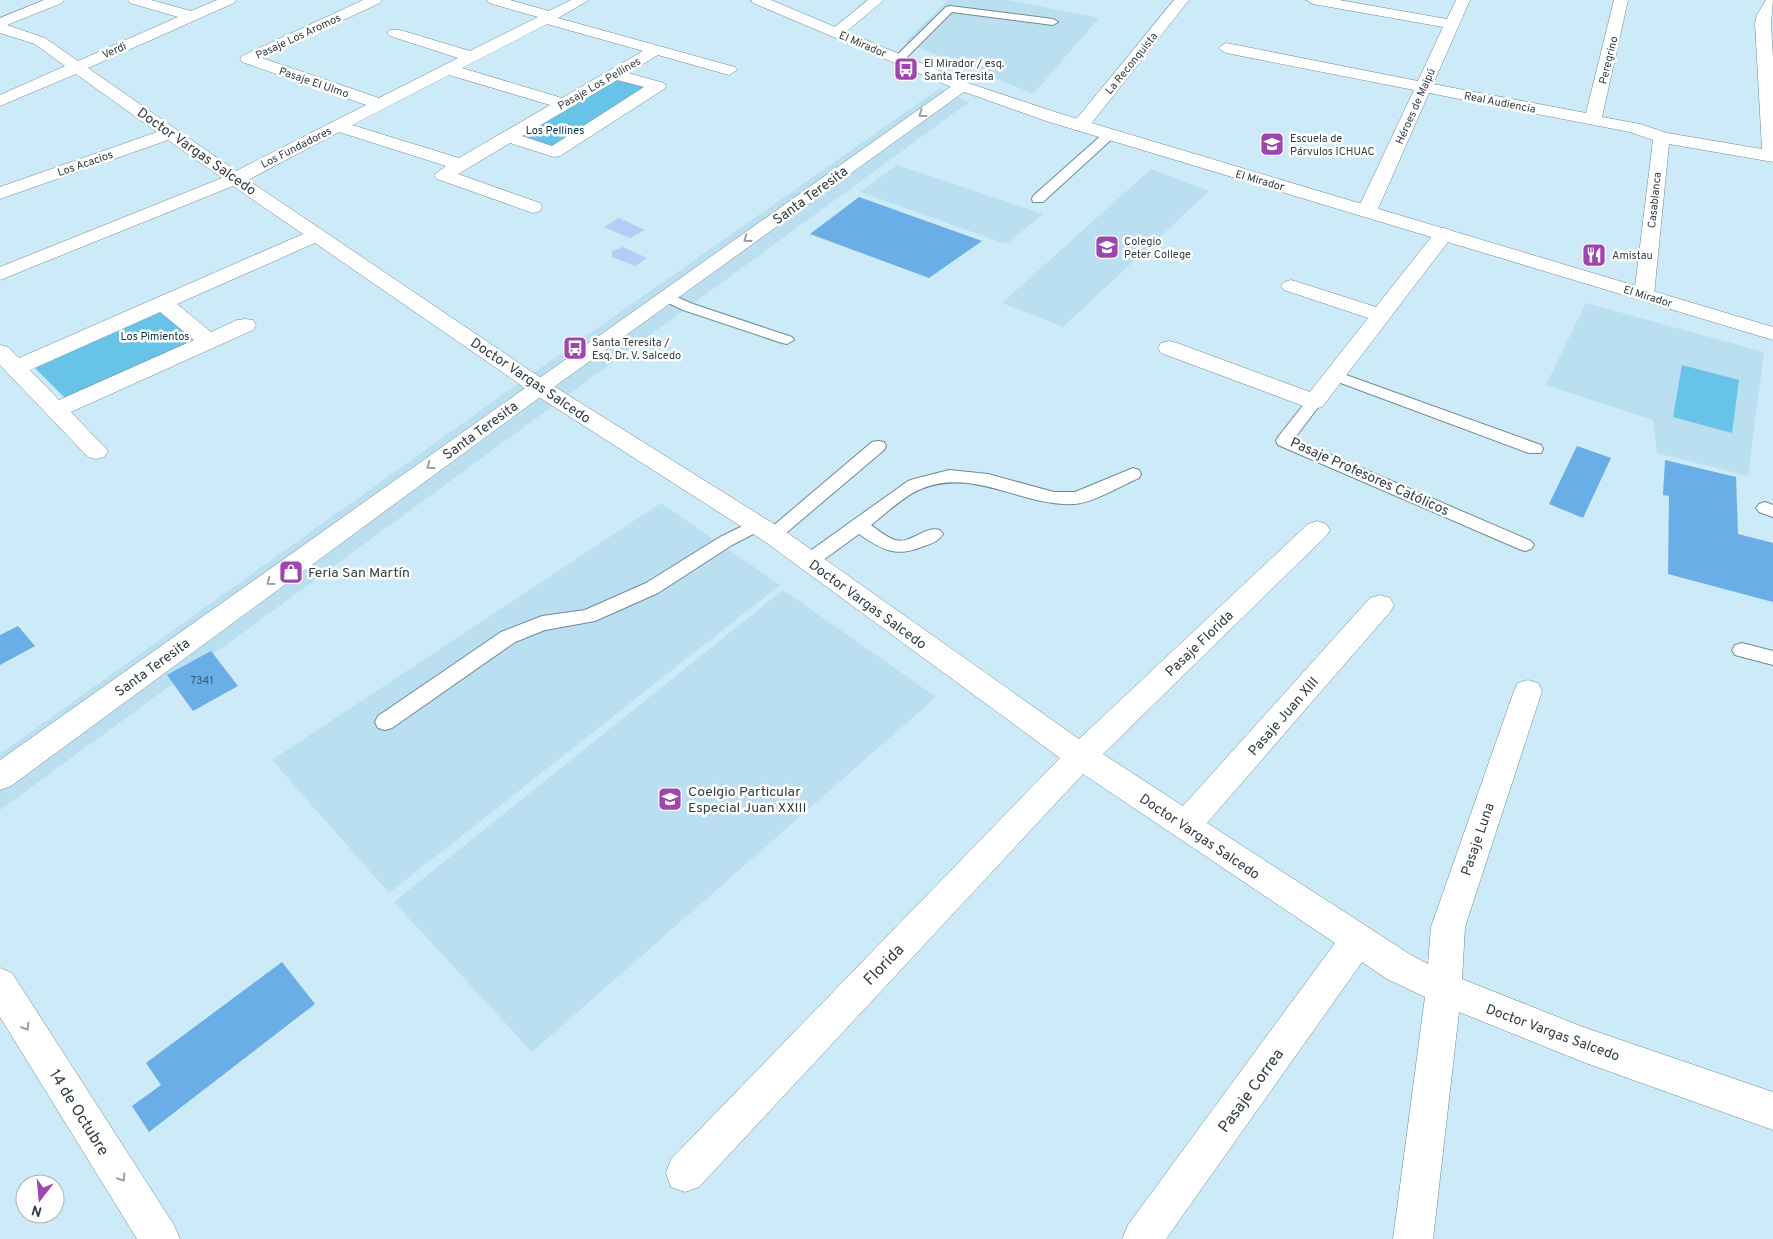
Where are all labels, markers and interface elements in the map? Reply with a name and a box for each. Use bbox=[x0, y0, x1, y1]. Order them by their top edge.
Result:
street label: Pasaje Los Aromos bbox=[253, 11, 343, 63]
street label: El Mirador bbox=[837, 29, 889, 61]
street label: La Reconquista bbox=[1102, 30, 1161, 97]
street label: Peregrino bbox=[1596, 35, 1622, 86]
street label: Verdi bbox=[100, 39, 129, 62]
street label: Pasaje Los Pellines bbox=[555, 54, 644, 113]
bus stop icon: El Mirador / esq. Santa Teresita bbox=[893, 56, 919, 82]
place label: El Mirador / esq. Santa Teresita bbox=[924, 57, 1004, 84]
street label: Pasaje El Ulmo bbox=[277, 64, 351, 101]
street label: Héroes de Maipú bbox=[1393, 66, 1439, 147]
street label: Real Audiencia bbox=[1463, 89, 1537, 117]
street label: Doctor Vargas Salcedo bbox=[133, 105, 259, 200]
one-way arrow bbox=[918, 108, 928, 117]
street label: Los Fundadores bbox=[259, 124, 334, 172]
park label: Los Pellines bbox=[526, 124, 584, 138]
school or university icon: Escuela de Párvulos ICHUAC bbox=[1259, 131, 1285, 157]
place label: Escuela de Párvulos ICHUAC bbox=[1290, 132, 1375, 159]
street label: Los Acacios bbox=[56, 148, 115, 180]
street label: Santa Teresita bbox=[770, 163, 852, 229]
street label: El Mirador bbox=[1234, 167, 1286, 195]
street label: Casablanca bbox=[1645, 171, 1665, 229]
one-way arrow bbox=[743, 233, 753, 242]
school or university icon: Colegio Peter College bbox=[1094, 234, 1120, 260]
place label: Colegio Peter College bbox=[1124, 235, 1191, 262]
restaurant icon: Amistau bbox=[1581, 242, 1607, 268]
place label: Amistau bbox=[1612, 249, 1653, 263]
street label: El Mirador bbox=[1622, 283, 1674, 311]
park label: Los Pimientos bbox=[120, 330, 190, 344]
street label: Doctor Vargas Salcedo bbox=[467, 335, 594, 428]
bus stop icon: Santa Teresita / Esq. Dr. V. Salcedo bbox=[562, 335, 588, 361]
place label: Santa Teresita / Esq. Dr. V. Salcedo bbox=[592, 336, 681, 363]
street label: Santa Teresita bbox=[440, 398, 522, 464]
street label: Pasaje Profesores Católicos bbox=[1287, 435, 1451, 520]
one-way arrow bbox=[426, 460, 436, 469]
street label: Doctor Vargas Salcedo bbox=[805, 557, 929, 654]
shop icon: Feria San Martín bbox=[278, 559, 304, 585]
place label: Feria San Martín bbox=[308, 565, 410, 582]
one-way arrow bbox=[267, 576, 276, 584]
street label: Pasaje Florida bbox=[1163, 607, 1238, 681]
street label: Santa Teresita bbox=[112, 635, 194, 701]
house number: 7341 bbox=[190, 674, 214, 688]
street label: Pasaje Juan XIII bbox=[1245, 674, 1323, 760]
place label: Coelgio Particular Especial Juan XXIII bbox=[688, 784, 806, 817]
school or university icon: Coelgio Particular Especial Juan XXIII bbox=[657, 786, 683, 812]
street label: Doctor Vargas Salcedo bbox=[1136, 791, 1263, 884]
street label: Pasaje Luna bbox=[1458, 801, 1499, 878]
street label: Florida bbox=[860, 941, 909, 990]
street label: Doctor Vargas Salcedo bbox=[1483, 1001, 1622, 1066]
one-way arrow bbox=[19, 1021, 29, 1030]
street label: Pasaje Correa bbox=[1214, 1045, 1289, 1137]
street label: 14 de Octubre bbox=[44, 1066, 113, 1160]
one-way arrow bbox=[116, 1173, 125, 1182]
north arrow bbox=[15, 1174, 65, 1224]
text: N bbox=[30, 1200, 44, 1220]

